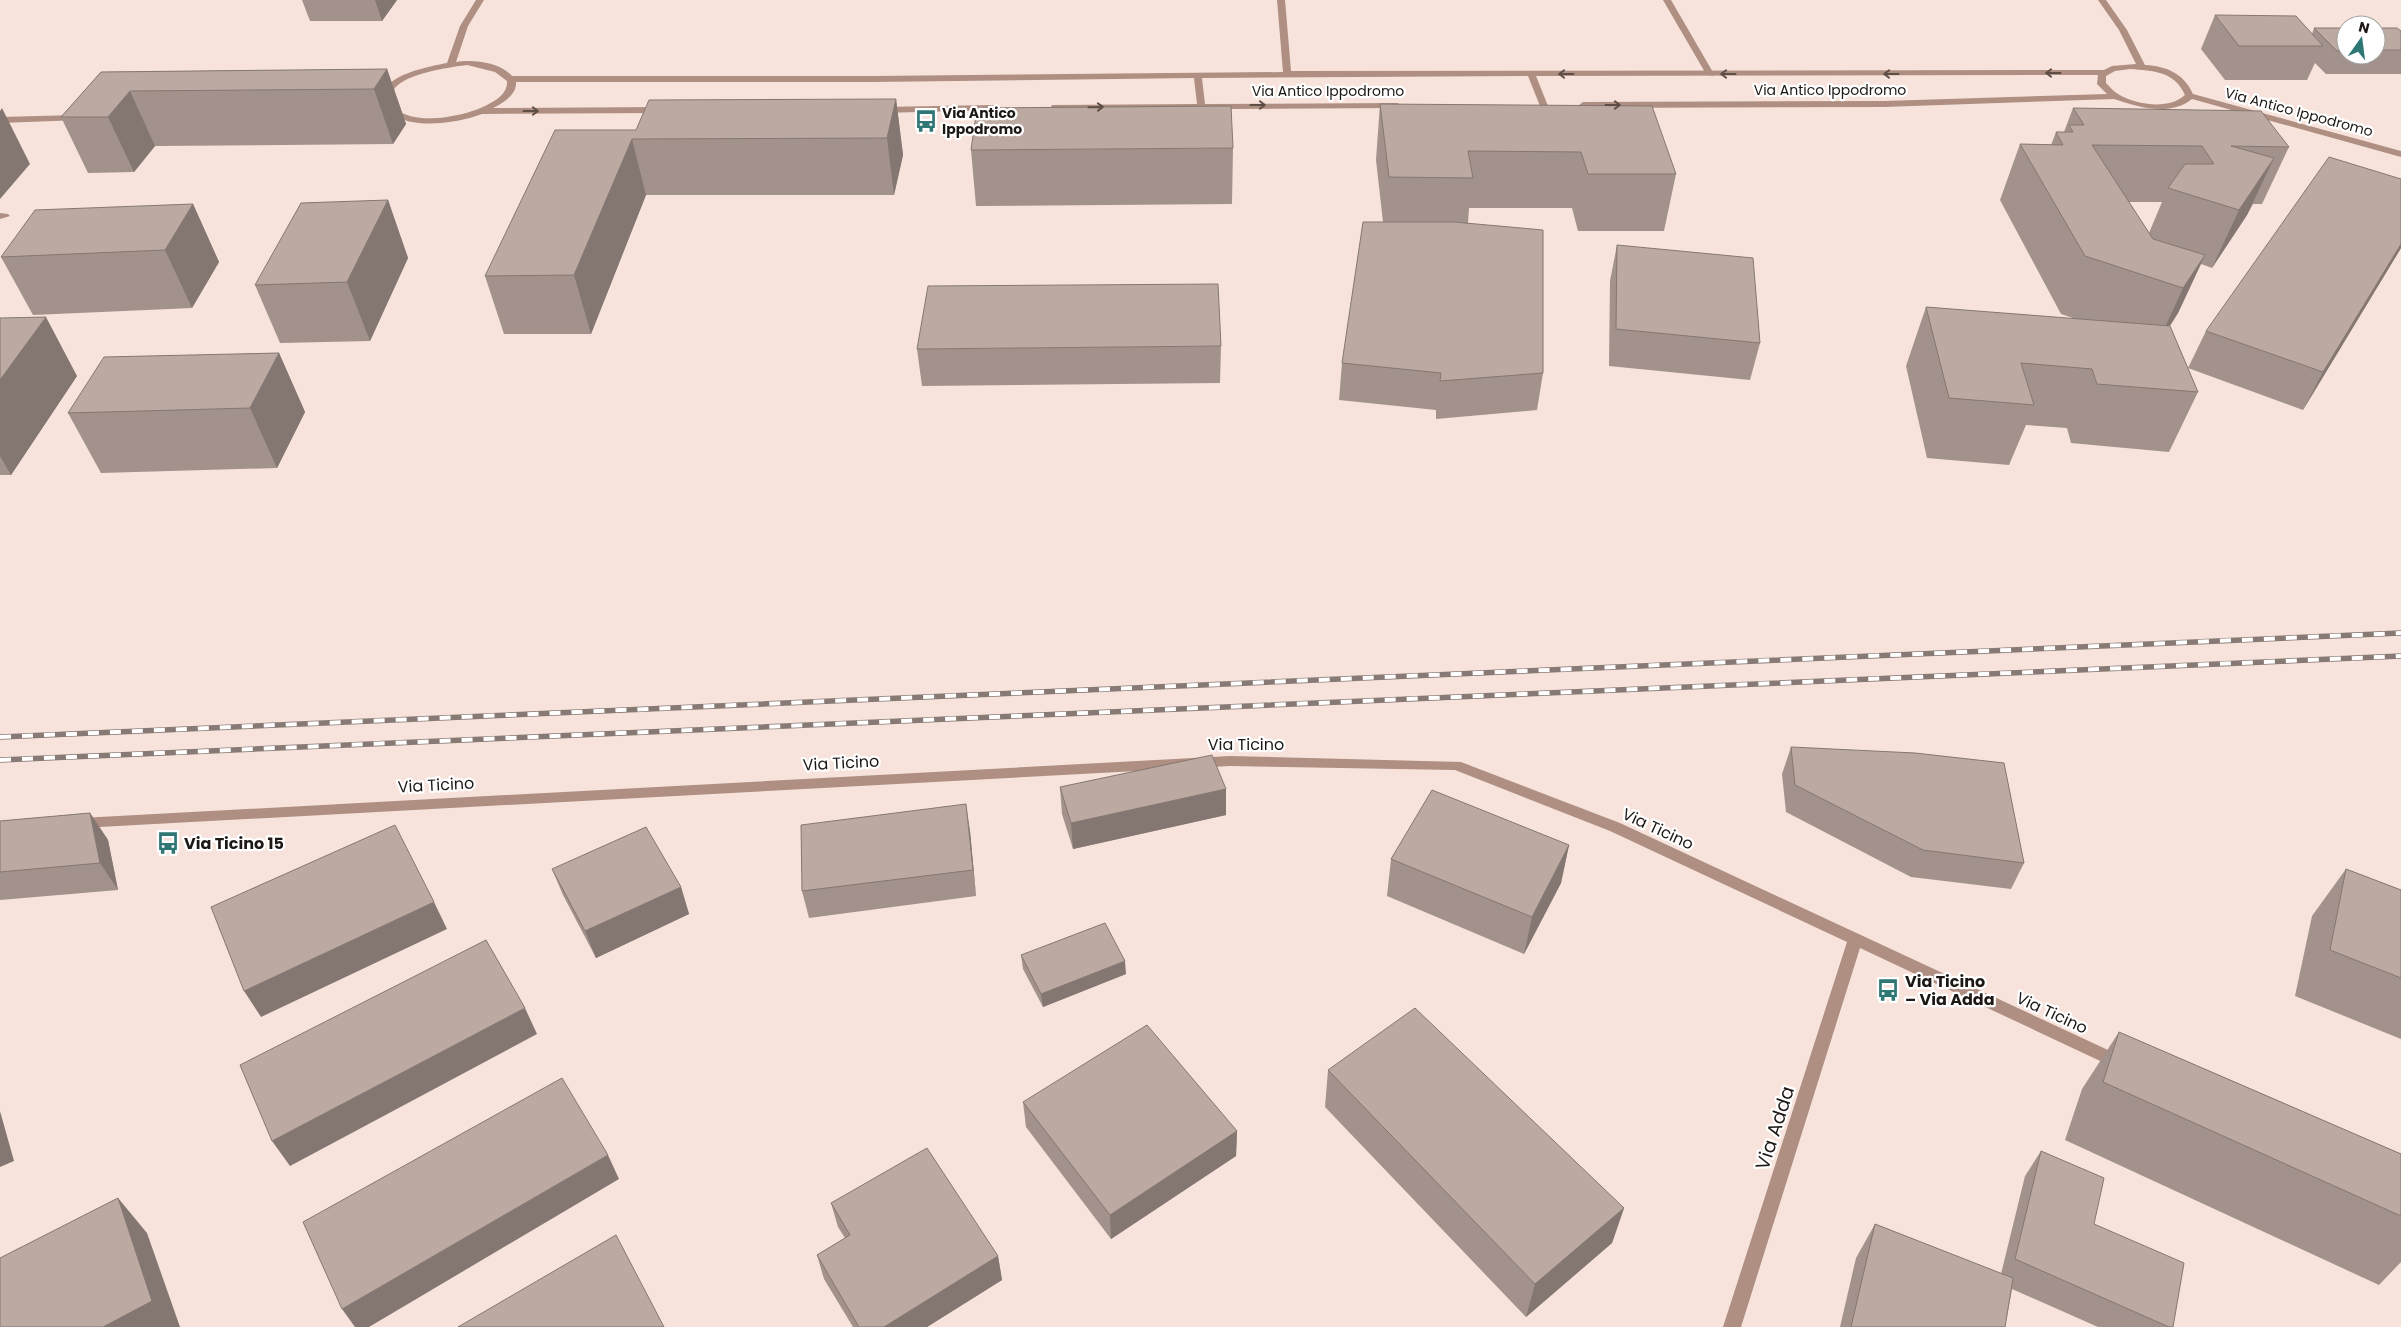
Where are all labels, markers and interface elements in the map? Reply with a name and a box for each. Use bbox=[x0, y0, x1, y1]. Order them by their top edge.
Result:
north arrow bbox=[2336, 15, 2386, 65]
text: N bbox=[2357, 16, 2372, 38]
one-way arrow bbox=[2045, 68, 2062, 78]
one-way arrow bbox=[1558, 69, 1574, 79]
one-way arrow bbox=[1720, 69, 1736, 79]
one-way arrow bbox=[1883, 69, 1899, 79]
street label: Via Antico Ippodromo bbox=[1754, 80, 1906, 100]
street label: Via Antico Ippodromo bbox=[1252, 81, 1404, 101]
street label: Via Antico Ippodromo bbox=[2223, 83, 2375, 141]
one-way arrow bbox=[1250, 100, 1266, 110]
one-way arrow bbox=[1604, 100, 1621, 110]
one-way arrow bbox=[1087, 102, 1103, 112]
place label: Via Antico Ippodromo bbox=[942, 103, 1022, 139]
one-way arrow bbox=[522, 106, 538, 116]
bus stop icon: Via Antico Ippodromo bbox=[913, 108, 939, 134]
street label: Via Ticino bbox=[1208, 733, 1284, 756]
street label: Via Ticino bbox=[802, 750, 880, 776]
street label: Via Ticino bbox=[397, 772, 475, 798]
street label: Via Ticino bbox=[1618, 802, 1698, 856]
bus stop icon: Via Ticino 15 bbox=[155, 830, 181, 856]
place label: Via Ticino 15 bbox=[184, 832, 284, 855]
place label: Via Ticino – Via Adda bbox=[1905, 970, 1995, 1011]
bus stop icon: Via Ticino – Via Adda bbox=[1875, 977, 1901, 1003]
street label: Via Ticino bbox=[2012, 986, 2092, 1040]
street label: Via Adda bbox=[1749, 1083, 1801, 1173]

